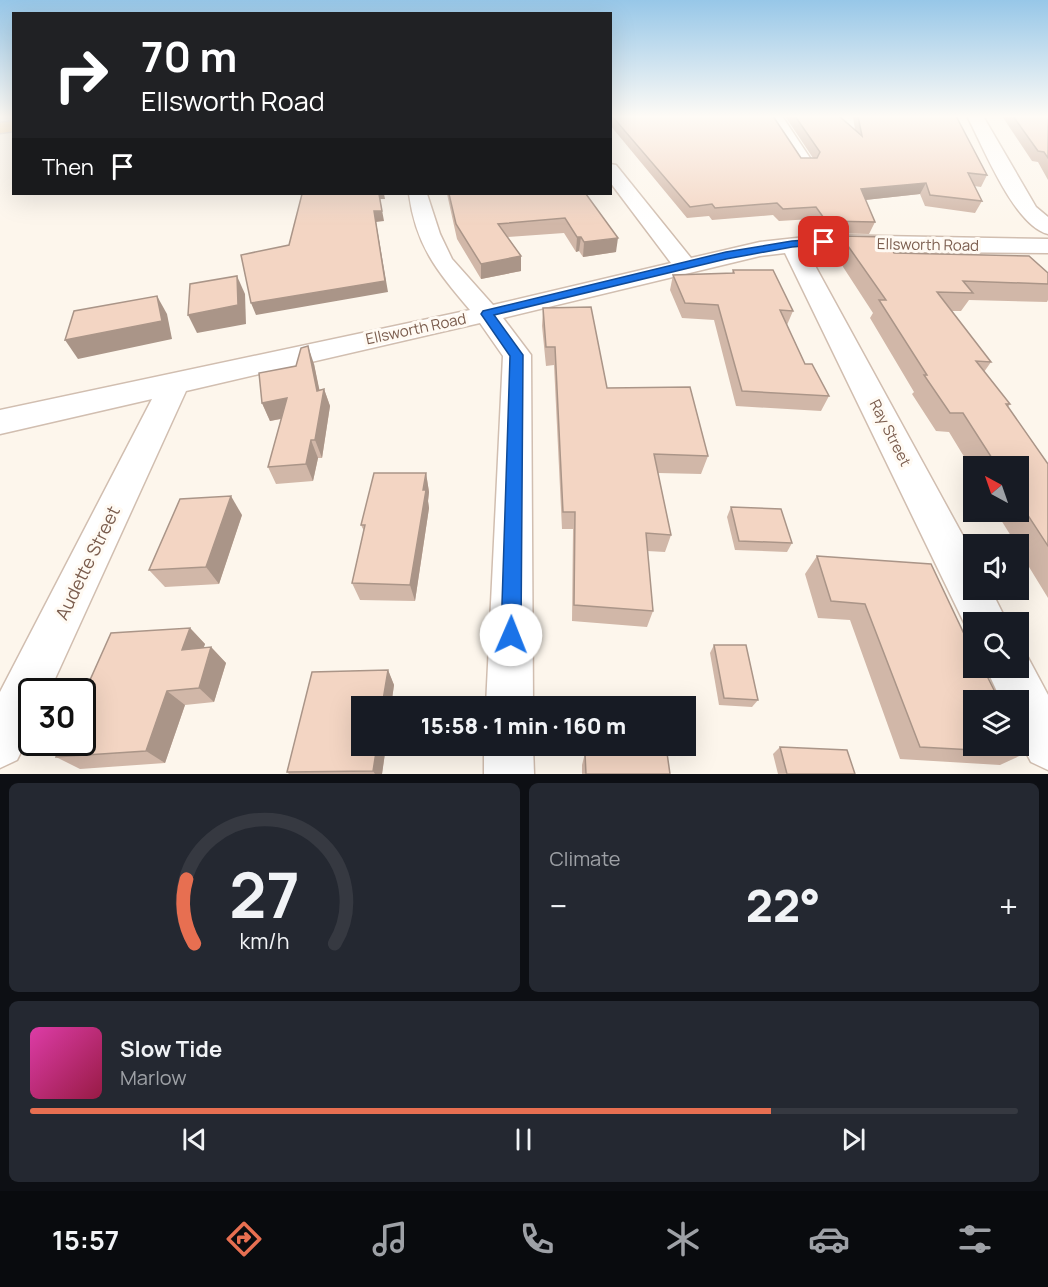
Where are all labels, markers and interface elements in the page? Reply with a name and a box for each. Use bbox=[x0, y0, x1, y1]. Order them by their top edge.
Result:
text: 70 m bbox=[141, 27, 237, 85]
icon: right bbox=[42, 36, 120, 114]
text: Ellsworth Road bbox=[141, 82, 325, 119]
icon: arrive bbox=[106, 150, 139, 183]
text: Then bbox=[42, 152, 94, 182]
pin bbox=[798, 216, 849, 267]
icon: arrive bbox=[807, 225, 840, 258]
street label: Ellsworth Road bbox=[877, 233, 979, 256]
street label: Ellsworth Road bbox=[364, 308, 468, 349]
street label: Ray Street bbox=[865, 396, 916, 470]
north arrow bbox=[963, 456, 1029, 522]
map controls bbox=[963, 456, 1029, 756]
street label: Audette Street bbox=[49, 502, 125, 623]
button: sound bbox=[963, 534, 1029, 600]
position arrow bbox=[479, 603, 543, 667]
button: search bbox=[963, 612, 1029, 678]
speed limit sign: 30 bbox=[18, 678, 96, 756]
button: layers bbox=[963, 690, 1029, 756]
text: 15:58 · 1 min · 160 m bbox=[421, 711, 626, 741]
text: Climate bbox=[550, 845, 621, 872]
text: 27 bbox=[229, 851, 299, 937]
text: 22° bbox=[746, 874, 820, 936]
text: − bbox=[550, 883, 567, 928]
text: + bbox=[999, 883, 1018, 928]
text: km/h bbox=[239, 927, 289, 956]
text: Slow Tide bbox=[120, 1034, 222, 1064]
text: Marlow bbox=[120, 1064, 187, 1091]
icon: previous bbox=[178, 1123, 211, 1156]
icon: pause bbox=[507, 1123, 540, 1156]
icon: next bbox=[837, 1123, 870, 1156]
icon: directions bbox=[223, 1218, 265, 1260]
icon: music bbox=[369, 1218, 411, 1260]
icon: phone bbox=[516, 1218, 558, 1260]
icon: climate bbox=[662, 1218, 704, 1260]
icon: car bbox=[808, 1218, 850, 1260]
icon: filters bbox=[954, 1218, 996, 1260]
text: 15:57 bbox=[52, 1221, 119, 1258]

